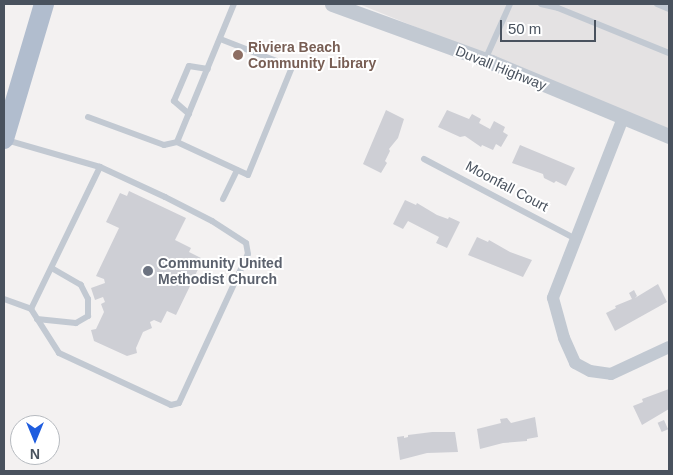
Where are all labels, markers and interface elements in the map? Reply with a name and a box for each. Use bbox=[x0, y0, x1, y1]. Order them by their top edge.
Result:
scale bar bbox=[503, 10, 599, 42]
text: 50 m bbox=[508, 20, 541, 37]
place label: Riviera Beach Community Library bbox=[248, 39, 376, 72]
street label: Duvall Highway bbox=[453, 42, 549, 94]
marker: Riviera Beach Community Library bbox=[232, 49, 244, 61]
street label: Moonfall Court bbox=[463, 157, 551, 215]
place label: Community United Methodist Church bbox=[158, 255, 282, 288]
marker: Community United Methodist Church bbox=[142, 265, 154, 277]
north arrow bbox=[10, 415, 60, 465]
text: N bbox=[30, 446, 40, 462]

